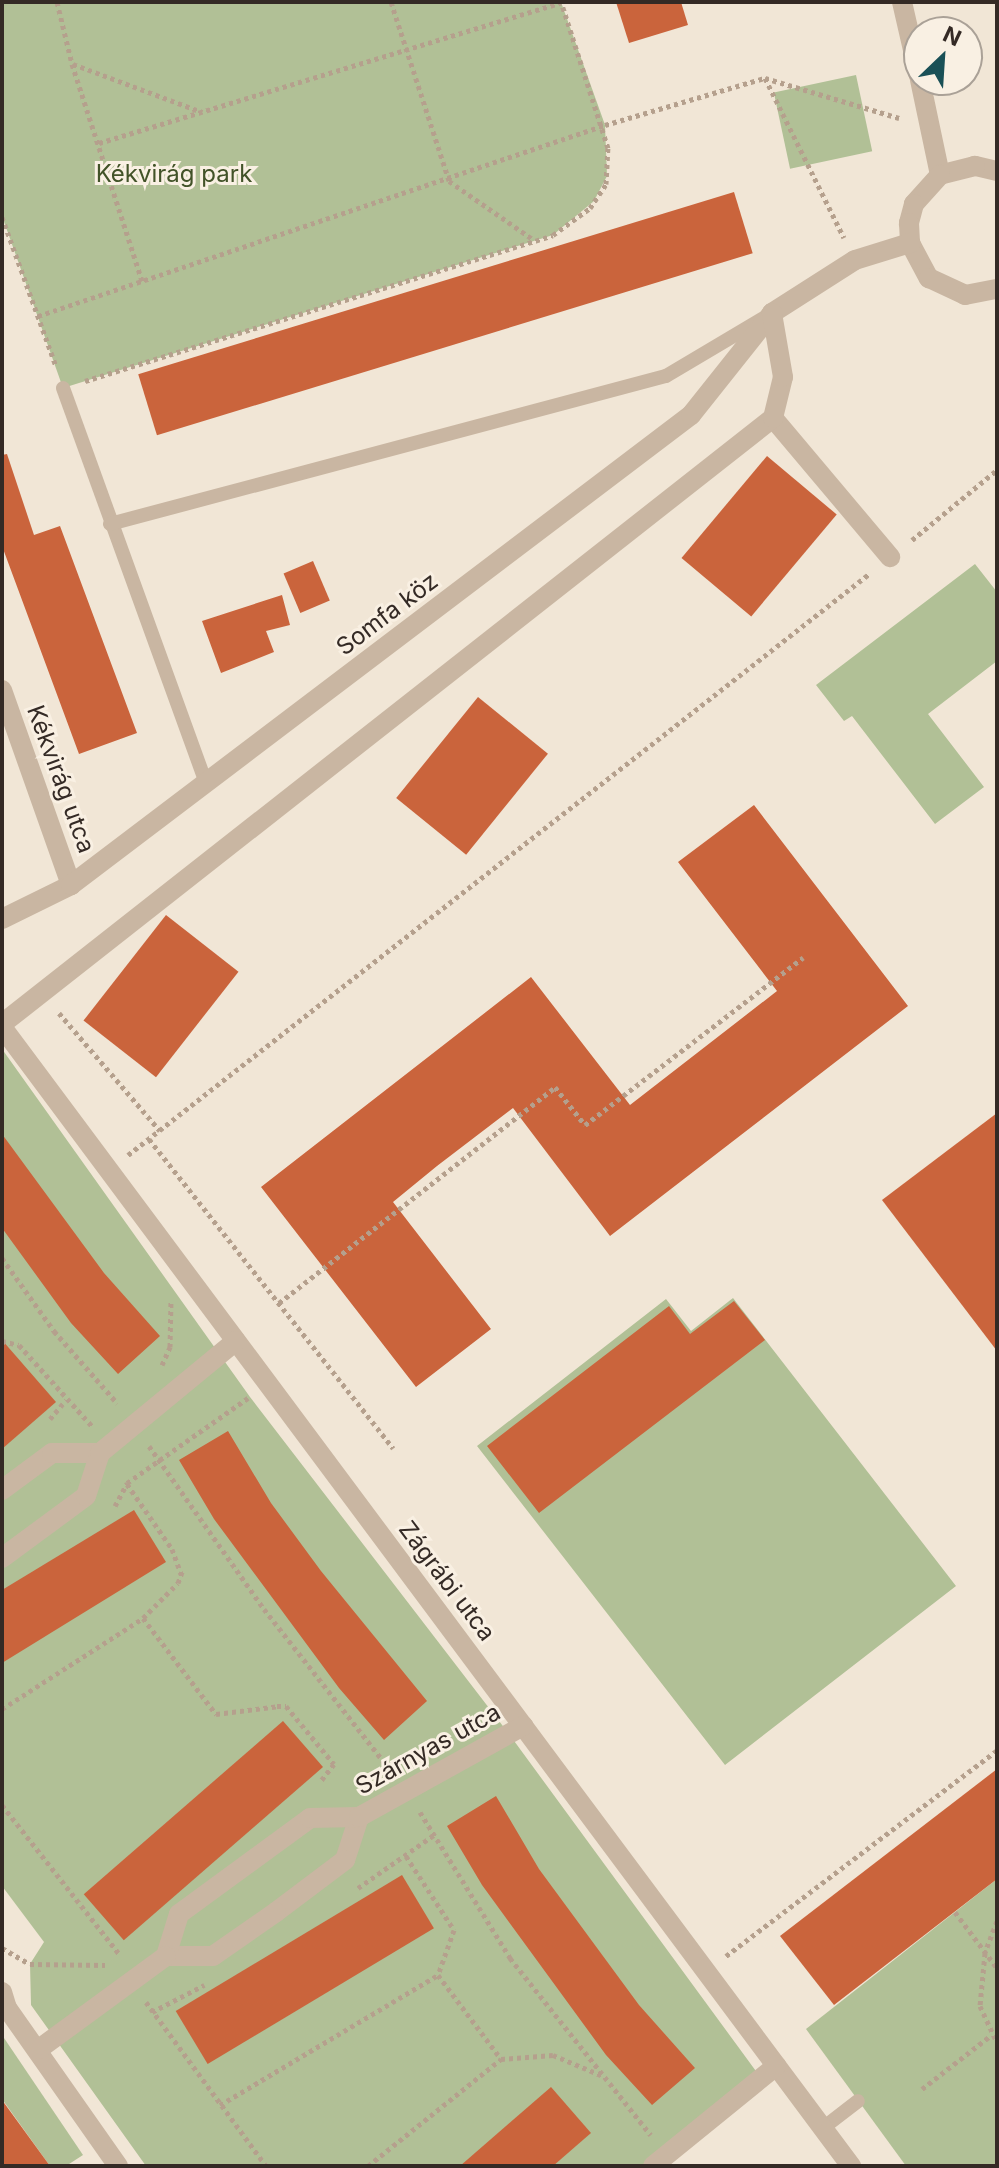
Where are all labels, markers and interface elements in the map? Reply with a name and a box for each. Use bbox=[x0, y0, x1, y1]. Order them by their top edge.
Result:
north arrow bbox=[903, 16, 983, 96]
text: N bbox=[939, 21, 965, 51]
park label: Kékvirág park bbox=[96, 160, 252, 188]
street label: Somfa köz bbox=[331, 567, 443, 661]
street label: Kékvirág utca bbox=[21, 701, 101, 857]
street label: Zágrábi utca bbox=[393, 1516, 501, 1646]
street label: Szárnyas utca bbox=[351, 1697, 505, 1801]

